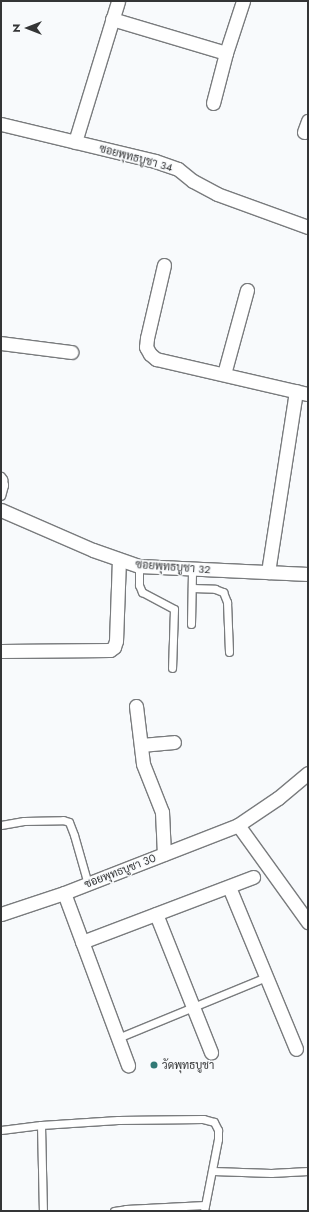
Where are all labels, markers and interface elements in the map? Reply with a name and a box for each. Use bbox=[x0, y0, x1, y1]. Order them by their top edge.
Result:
north arrow bbox=[8, 8, 48, 48]
text: N bbox=[8, 24, 24, 32]
street label: ซอยพุทธบูชา 34 bbox=[98, 142, 174, 174]
street label: ซอยพุทธบูชา 32 bbox=[135, 558, 211, 576]
street label: ซอยพุทธบูชา 30 bbox=[82, 851, 158, 891]
place label: วัดพุทธบูชา bbox=[162, 1058, 214, 1072]
marker: วัดพุทธบูชา bbox=[149, 1060, 159, 1070]

